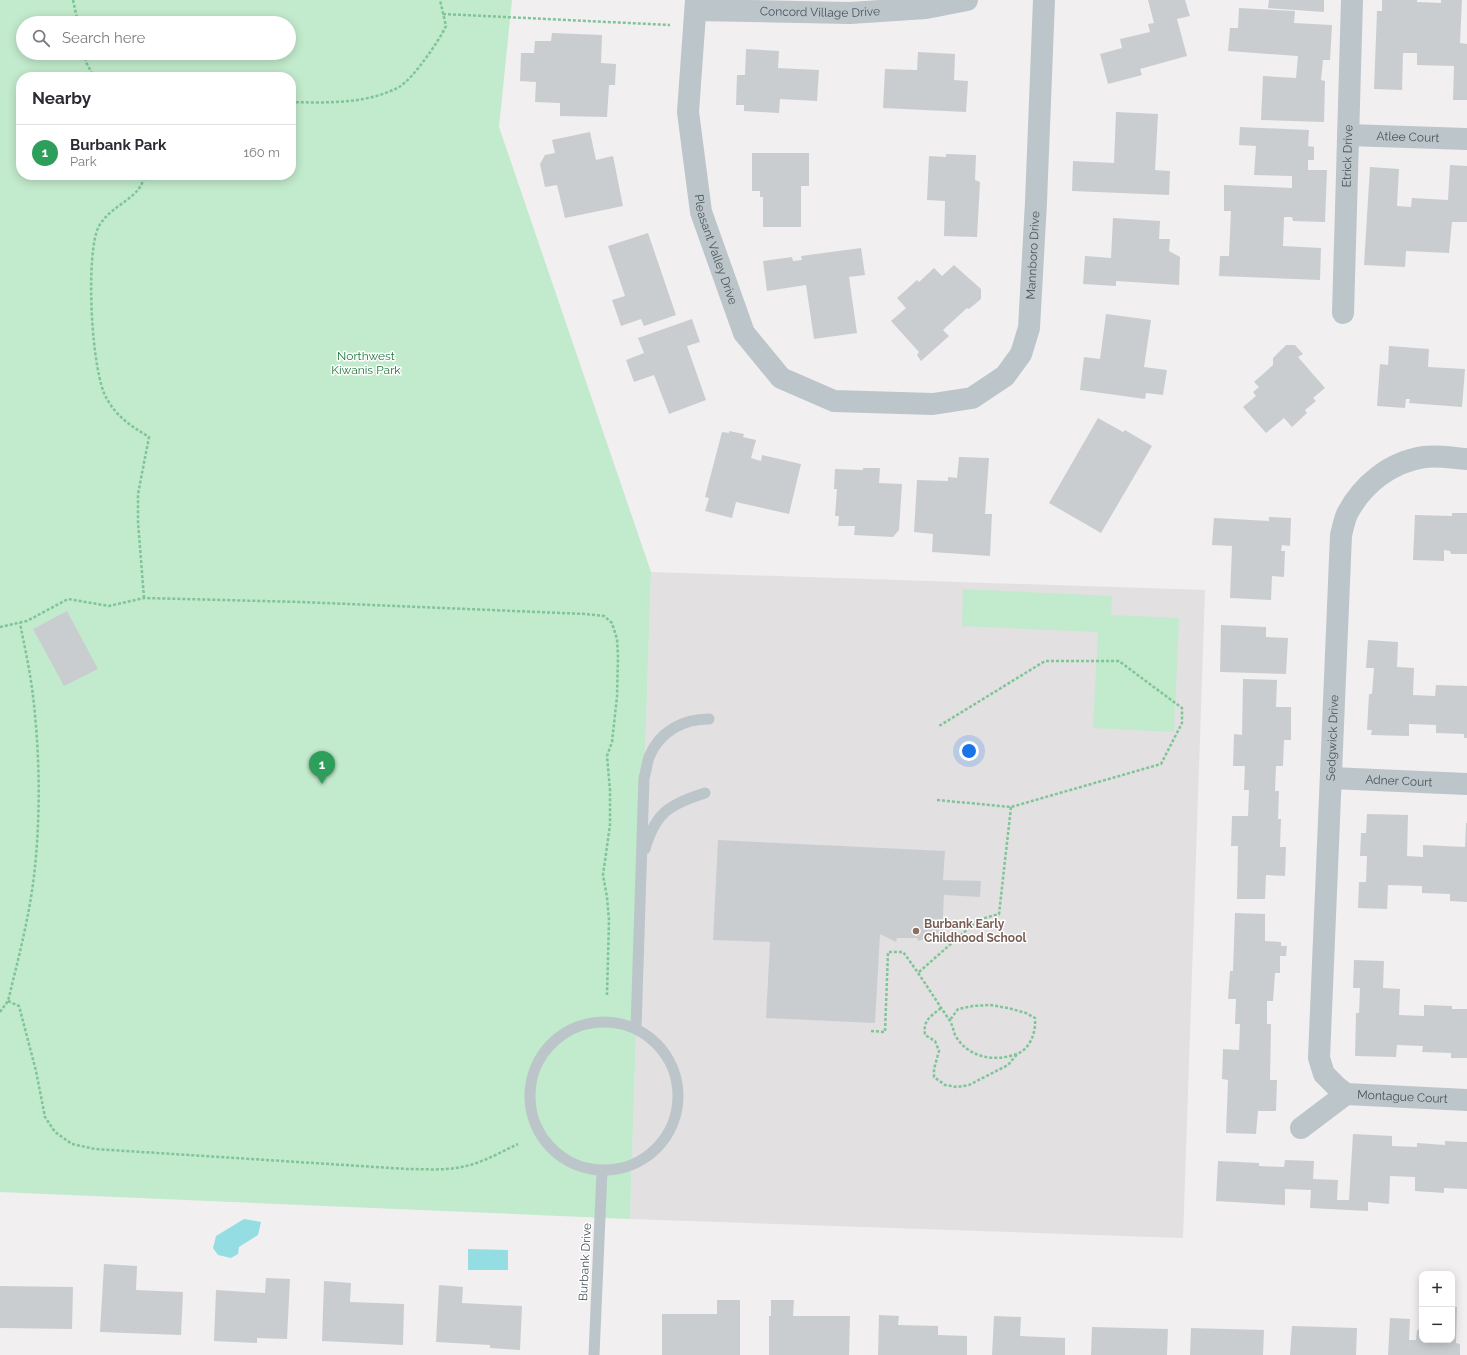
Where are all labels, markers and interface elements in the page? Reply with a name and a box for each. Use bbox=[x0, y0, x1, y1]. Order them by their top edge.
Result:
street label: Concord Village Drive bbox=[760, 4, 881, 20]
search box bbox=[16, 16, 296, 60]
icon: search bbox=[30, 27, 52, 49]
text: Search here bbox=[62, 29, 145, 47]
text: Nearby bbox=[32, 88, 91, 108]
street label: Etrick Drive bbox=[1340, 124, 1355, 188]
street label: Atlee Court bbox=[1376, 129, 1440, 145]
text: Burbank Park bbox=[70, 136, 166, 154]
text: 1 bbox=[42, 145, 48, 160]
text: 160 m bbox=[243, 145, 280, 160]
text: Park bbox=[70, 154, 97, 169]
street label: Pleasant Valley Drive bbox=[692, 193, 740, 306]
street label: Mannboro Drive bbox=[1024, 211, 1042, 300]
park label: Northwest Kiwanis Park bbox=[331, 349, 401, 377]
street label: Sedgwick Drive bbox=[1324, 694, 1341, 781]
your location bbox=[959, 741, 979, 761]
pin: 1 bbox=[309, 751, 335, 784]
street label: Adner Court bbox=[1365, 773, 1433, 789]
place label: Burbank Early Childhood School bbox=[924, 917, 1026, 945]
marker: Burbank Early Childhood School bbox=[911, 926, 921, 936]
street label: Montague Court bbox=[1357, 1088, 1448, 1106]
street label: Burbank Drive bbox=[576, 1223, 594, 1301]
map controls bbox=[1419, 1271, 1455, 1343]
button: + bbox=[1419, 1271, 1455, 1307]
button: − bbox=[1419, 1307, 1455, 1343]

